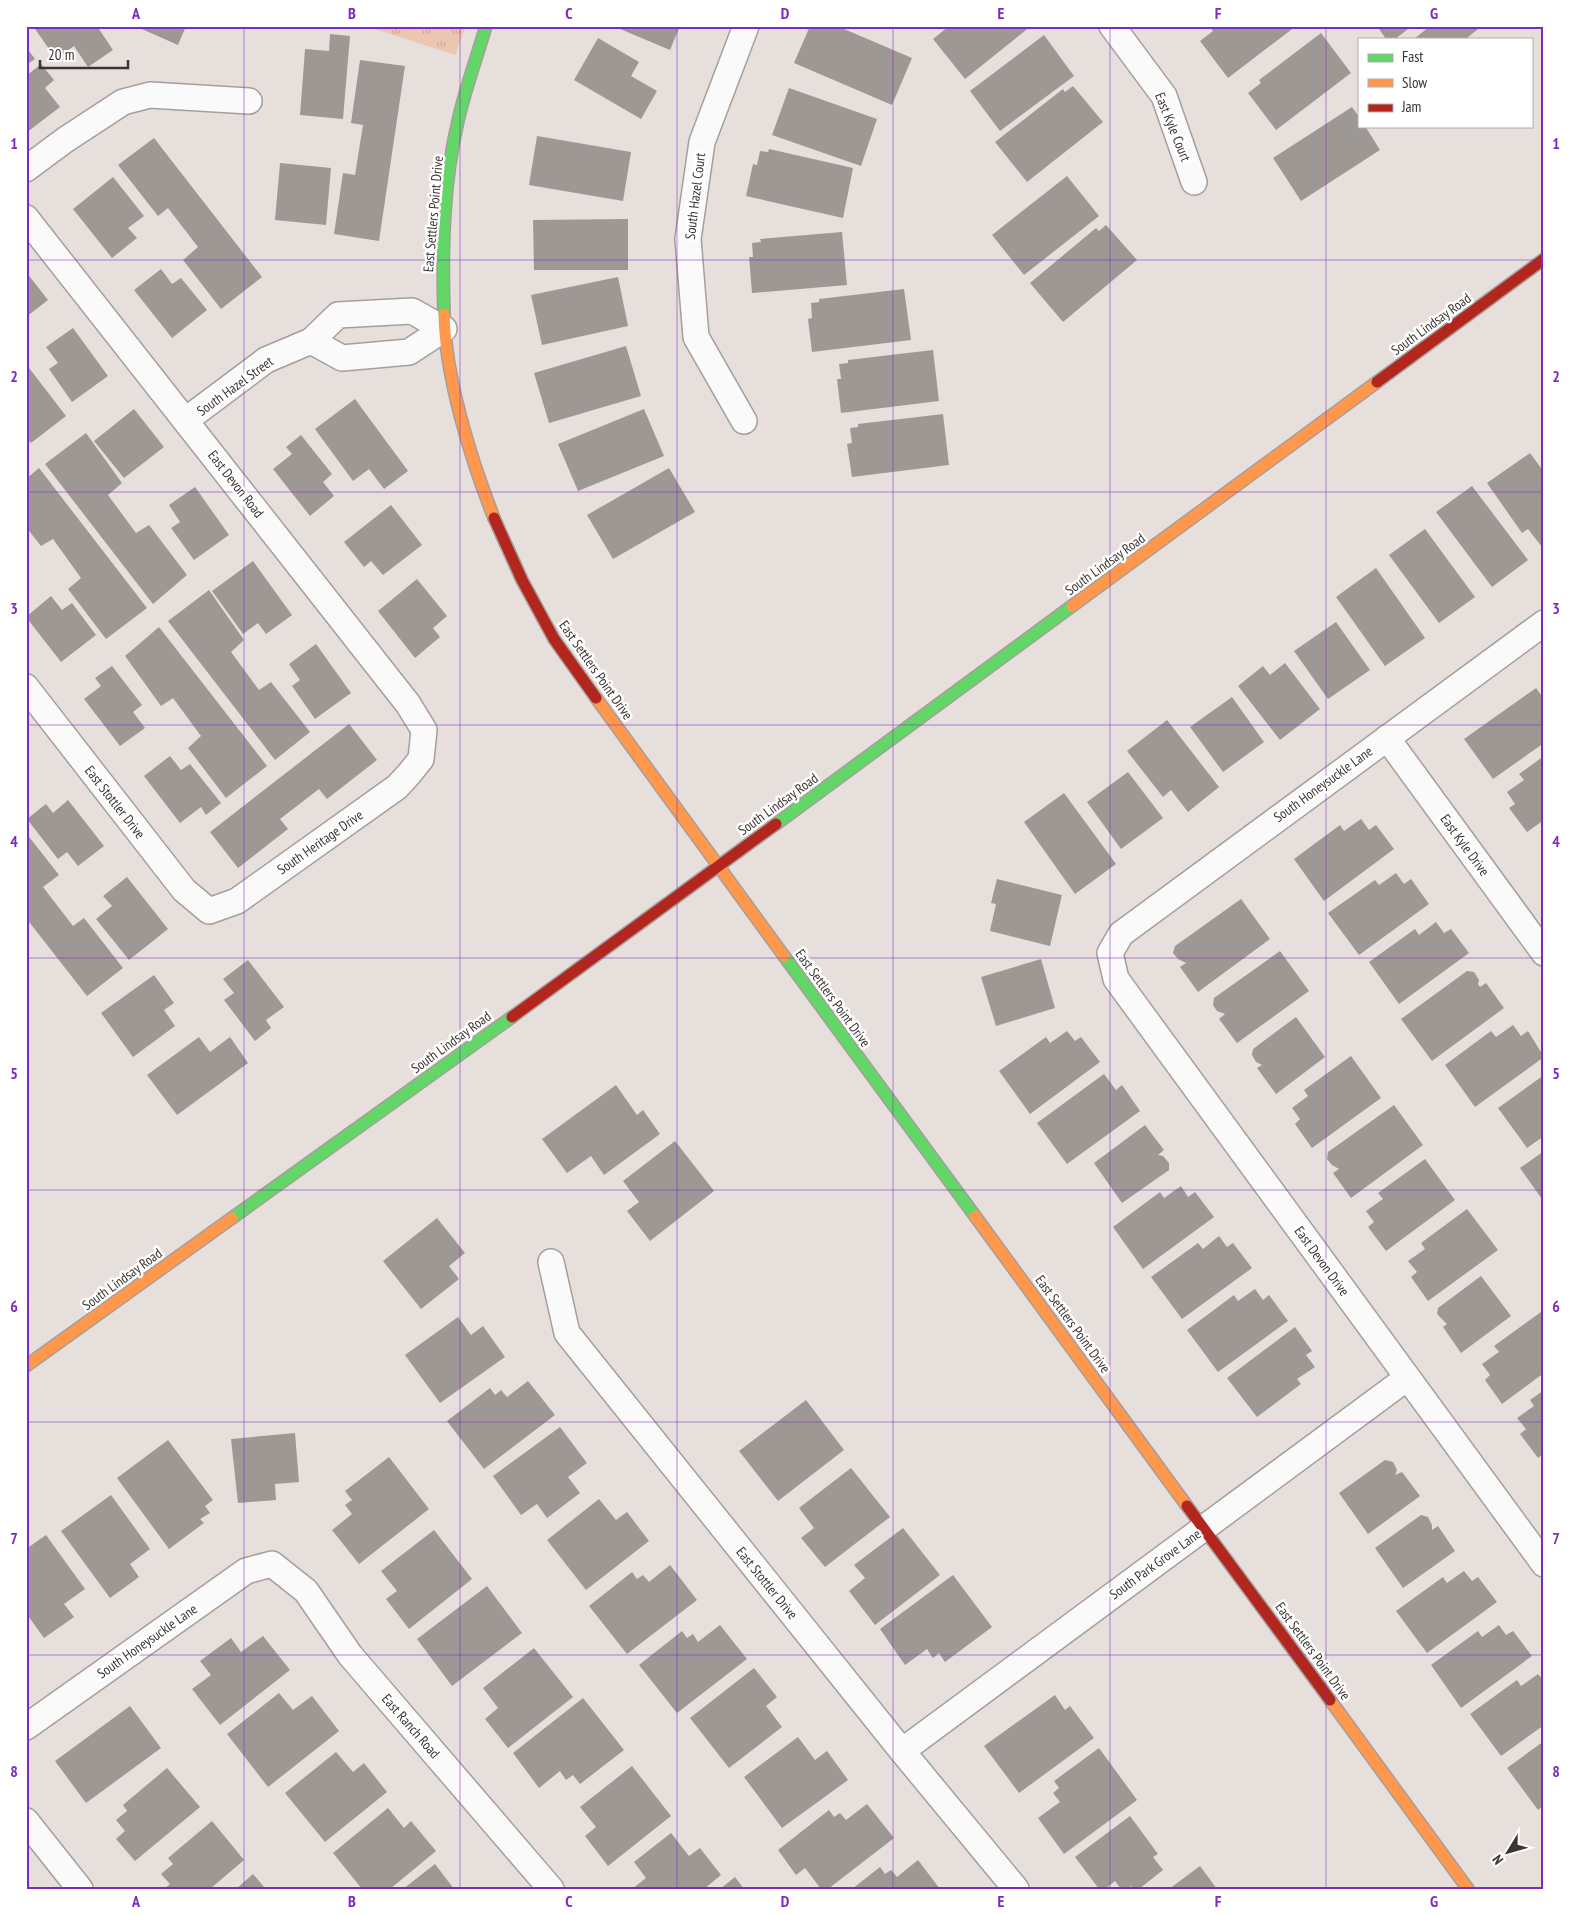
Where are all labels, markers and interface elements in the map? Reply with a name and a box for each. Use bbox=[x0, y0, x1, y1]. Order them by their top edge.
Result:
text: A bbox=[131, 3, 141, 23]
text: B bbox=[348, 3, 356, 23]
text: C bbox=[565, 3, 573, 23]
text: D bbox=[781, 3, 790, 23]
text: E bbox=[998, 3, 1005, 23]
text: F bbox=[1215, 3, 1222, 23]
text: G bbox=[1430, 3, 1438, 23]
scale bar bbox=[40, 38, 128, 70]
legend bbox=[1358, 38, 1532, 128]
text: 20 m bbox=[48, 45, 74, 64]
text: Fast bbox=[1402, 47, 1423, 66]
text: Slow bbox=[1402, 73, 1427, 92]
street label: East Kyle Court bbox=[1151, 90, 1195, 164]
text: Jam bbox=[1401, 97, 1421, 116]
text: 1 bbox=[10, 133, 18, 153]
text: 1 bbox=[1552, 133, 1560, 153]
street label: South Hazel Court bbox=[681, 151, 709, 240]
street label: East Settlers Point Drive bbox=[419, 155, 447, 273]
street label: South Lindsay Road bbox=[1388, 289, 1474, 359]
street label: South Hazel Street bbox=[193, 352, 277, 420]
text: 2 bbox=[10, 366, 18, 386]
text: 2 bbox=[1552, 366, 1560, 386]
street label: East Devon Road bbox=[204, 447, 268, 521]
street label: South Lindsay Road bbox=[1062, 529, 1148, 599]
text: 3 bbox=[10, 598, 18, 618]
text: 3 bbox=[1552, 598, 1560, 618]
street label: East Settlers Point Drive bbox=[555, 617, 637, 723]
street label: South Honeysuckle Lane bbox=[1270, 742, 1376, 826]
street label: East Stottler Drive bbox=[81, 762, 149, 842]
street label: South Lindsay Road bbox=[735, 769, 821, 839]
street label: South Heritage Drive bbox=[273, 806, 367, 878]
street label: East Kyle Drive bbox=[1437, 811, 1494, 880]
text: 4 bbox=[10, 831, 18, 851]
text: 4 bbox=[1552, 831, 1560, 851]
street label: East Settlers Point Drive bbox=[791, 946, 875, 1051]
street label: South Lindsay Road bbox=[408, 1007, 494, 1077]
text: 5 bbox=[10, 1063, 18, 1083]
text: 5 bbox=[1552, 1063, 1560, 1083]
street label: East Devon Drive bbox=[1291, 1223, 1354, 1300]
street label: South Lindsay Road bbox=[79, 1244, 165, 1314]
street label: East Settlers Point Drive bbox=[1031, 1272, 1115, 1377]
text: 6 bbox=[10, 1296, 18, 1316]
text: 6 bbox=[1552, 1296, 1560, 1316]
street label: South Park Grove Lane bbox=[1106, 1525, 1204, 1603]
text: 7 bbox=[10, 1528, 18, 1548]
text: 7 bbox=[1552, 1528, 1560, 1548]
street label: East Stottler Drive bbox=[732, 1543, 802, 1623]
street label: East Settlers Point Drive bbox=[1271, 1599, 1355, 1704]
street label: South Honeysuckle Lane bbox=[94, 1600, 201, 1682]
street label: East Ranch Road bbox=[378, 1690, 444, 1762]
text: 8 bbox=[10, 1761, 18, 1781]
text: 8 bbox=[1552, 1761, 1560, 1781]
north arrow bbox=[1482, 1828, 1532, 1878]
text: N bbox=[1488, 1851, 1507, 1868]
text: A bbox=[131, 1891, 141, 1911]
text: B bbox=[348, 1891, 356, 1911]
text: C bbox=[565, 1891, 573, 1911]
text: D bbox=[781, 1891, 790, 1911]
text: E bbox=[998, 1891, 1005, 1911]
text: F bbox=[1215, 1891, 1222, 1911]
text: G bbox=[1430, 1891, 1438, 1911]

